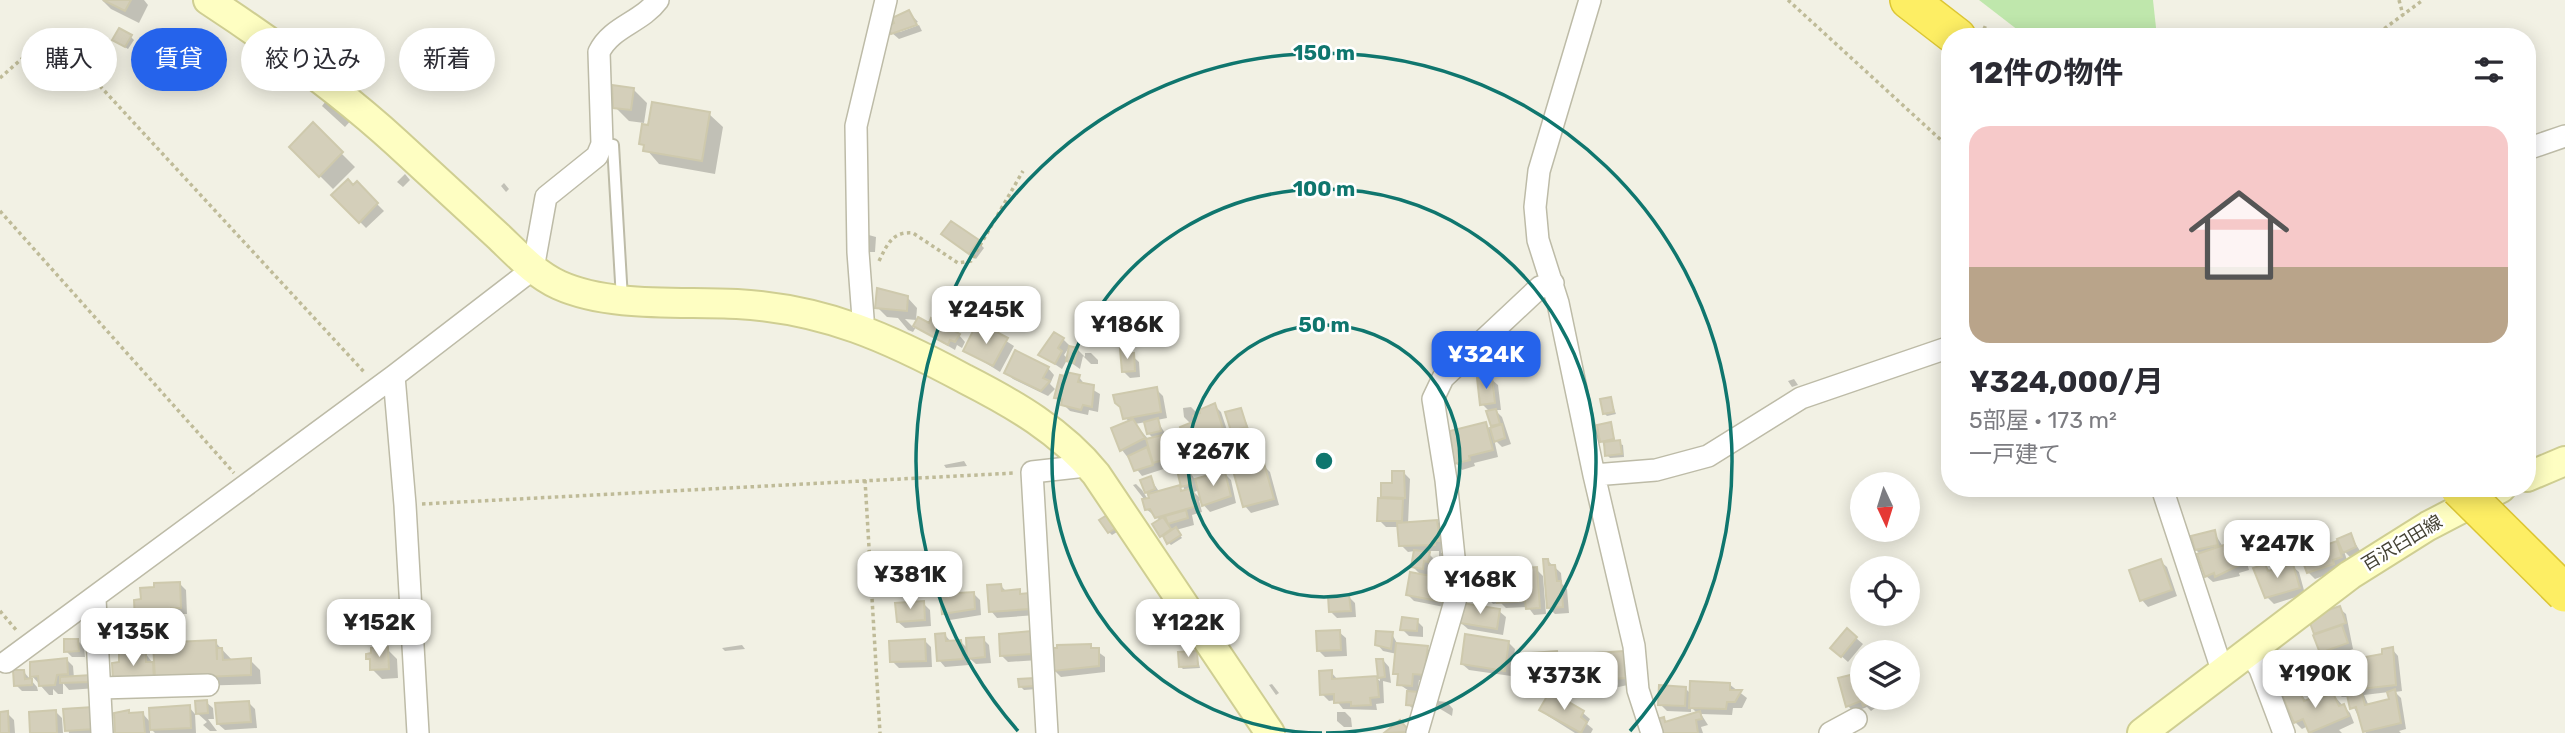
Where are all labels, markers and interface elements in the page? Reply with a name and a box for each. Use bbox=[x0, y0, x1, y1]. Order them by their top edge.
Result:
chip: 購入 bbox=[21, 28, 117, 91]
chip: 賃貸 bbox=[131, 28, 227, 91]
chip: 絞り込み bbox=[241, 28, 385, 91]
chip: 新着 bbox=[399, 28, 495, 91]
text: 150 m bbox=[1293, 40, 1355, 65]
icon: filters bbox=[2470, 51, 2508, 89]
text: 12件の物件 bbox=[1969, 55, 2123, 91]
icon: home bbox=[2176, 172, 2302, 298]
text: 100 m bbox=[1293, 176, 1355, 201]
pin: ¥245K bbox=[937, 286, 1035, 346]
text: ¥245K bbox=[948, 295, 1024, 323]
pin: ¥186K bbox=[1078, 302, 1176, 361]
text: ¥186K bbox=[1090, 310, 1164, 338]
text: 50 m bbox=[1298, 312, 1350, 337]
pin: ¥324K bbox=[1437, 332, 1535, 391]
text: ¥324K bbox=[1448, 340, 1524, 368]
text: ¥324,000/月 bbox=[1969, 364, 2164, 400]
text: 5部屋 · 173 m² bbox=[1969, 406, 2117, 434]
pin: ¥267K bbox=[1164, 428, 1262, 488]
text: ¥267K bbox=[1176, 437, 1250, 465]
text: 一戸建て bbox=[1969, 440, 2061, 468]
centre of rings bbox=[1312, 449, 1336, 473]
north arrow bbox=[1850, 472, 1920, 542]
map controls bbox=[1850, 472, 1920, 710]
street label: 百沢臼田線 bbox=[2358, 510, 2446, 576]
pin: ¥247K bbox=[2228, 520, 2326, 580]
text: ¥247K bbox=[2240, 529, 2314, 557]
pin: ¥381K bbox=[861, 552, 959, 611]
pin: ¥168K bbox=[1431, 556, 1529, 616]
button: locate bbox=[1850, 556, 1920, 626]
text: ¥381K bbox=[873, 560, 947, 588]
text: ¥168K bbox=[1443, 565, 1517, 593]
pin: ¥152K bbox=[330, 600, 428, 659]
pin: ¥122K bbox=[1139, 600, 1237, 659]
pin: ¥135K bbox=[84, 608, 182, 668]
text: ¥152K bbox=[343, 608, 415, 636]
text: ¥122K bbox=[1152, 608, 1224, 636]
text: ¥135K bbox=[97, 617, 169, 645]
button: layers bbox=[1850, 640, 1920, 710]
pin: ¥190K bbox=[2266, 650, 2364, 710]
pin: ¥373K bbox=[1515, 652, 1613, 712]
text: ¥190K bbox=[2279, 659, 2351, 687]
text: ¥373K bbox=[1527, 661, 1601, 689]

